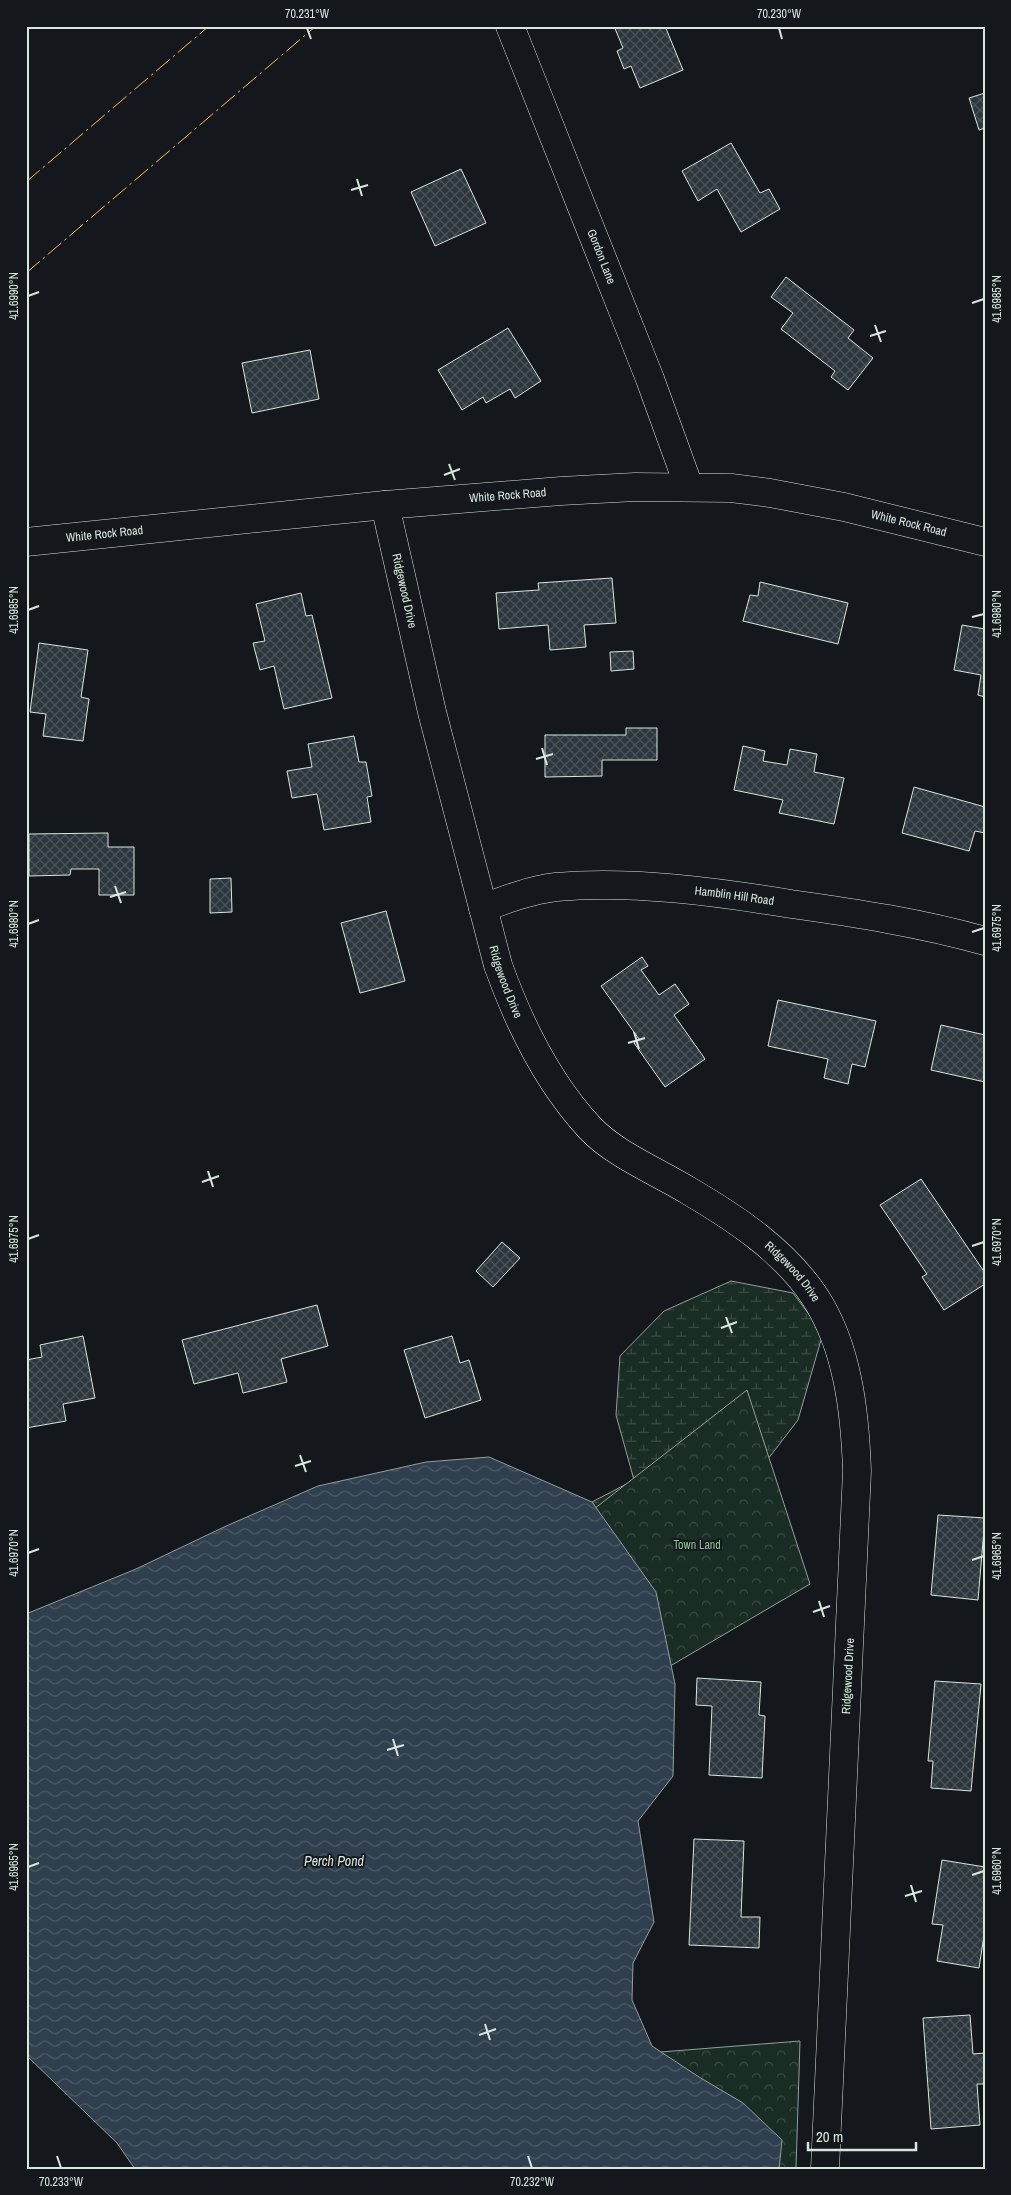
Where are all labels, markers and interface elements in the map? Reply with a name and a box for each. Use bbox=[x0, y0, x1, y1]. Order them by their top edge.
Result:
text: 70.231°W bbox=[285, 6, 330, 22]
text: 70.230°W bbox=[757, 6, 802, 22]
street label: Gordon Lane bbox=[583, 227, 619, 286]
text: 41.6990°N bbox=[6, 272, 22, 320]
text: 41.6985°N bbox=[989, 275, 1005, 323]
street label: White Rock Road bbox=[469, 484, 547, 506]
street label: White Rock Road bbox=[869, 506, 948, 540]
street label: White Rock Road bbox=[65, 522, 144, 546]
street label: Ridgewood Drive bbox=[388, 552, 421, 630]
text: 41.6985°N bbox=[6, 586, 22, 634]
text: 41.6980°N bbox=[989, 590, 1005, 638]
street label: Hamblin Hill Road bbox=[694, 882, 775, 909]
text: 41.6980°N bbox=[6, 900, 22, 948]
text: 41.6975°N bbox=[989, 904, 1005, 952]
street label: Ridgewood Drive bbox=[485, 944, 526, 1021]
text: 41.6975°N bbox=[6, 1215, 22, 1263]
text: 41.6970°N bbox=[989, 1218, 1005, 1266]
street label: Ridgewood Drive bbox=[761, 1238, 824, 1305]
text: 41.6970°N bbox=[6, 1529, 22, 1577]
text: 41.6965°N bbox=[989, 1532, 1005, 1580]
park label: Town Land bbox=[673, 1537, 721, 1553]
street label: Ridgewood Drive bbox=[838, 1638, 858, 1714]
text: 41.6965°N bbox=[6, 1843, 22, 1891]
text: 41.6960°N bbox=[989, 1847, 1005, 1895]
water label: Perch Pond bbox=[304, 1852, 365, 1870]
scale bar bbox=[808, 2120, 916, 2152]
text: 20 m bbox=[816, 2126, 843, 2147]
text: 70.233°W bbox=[39, 2174, 84, 2190]
text: 70.232°W bbox=[510, 2174, 555, 2190]

